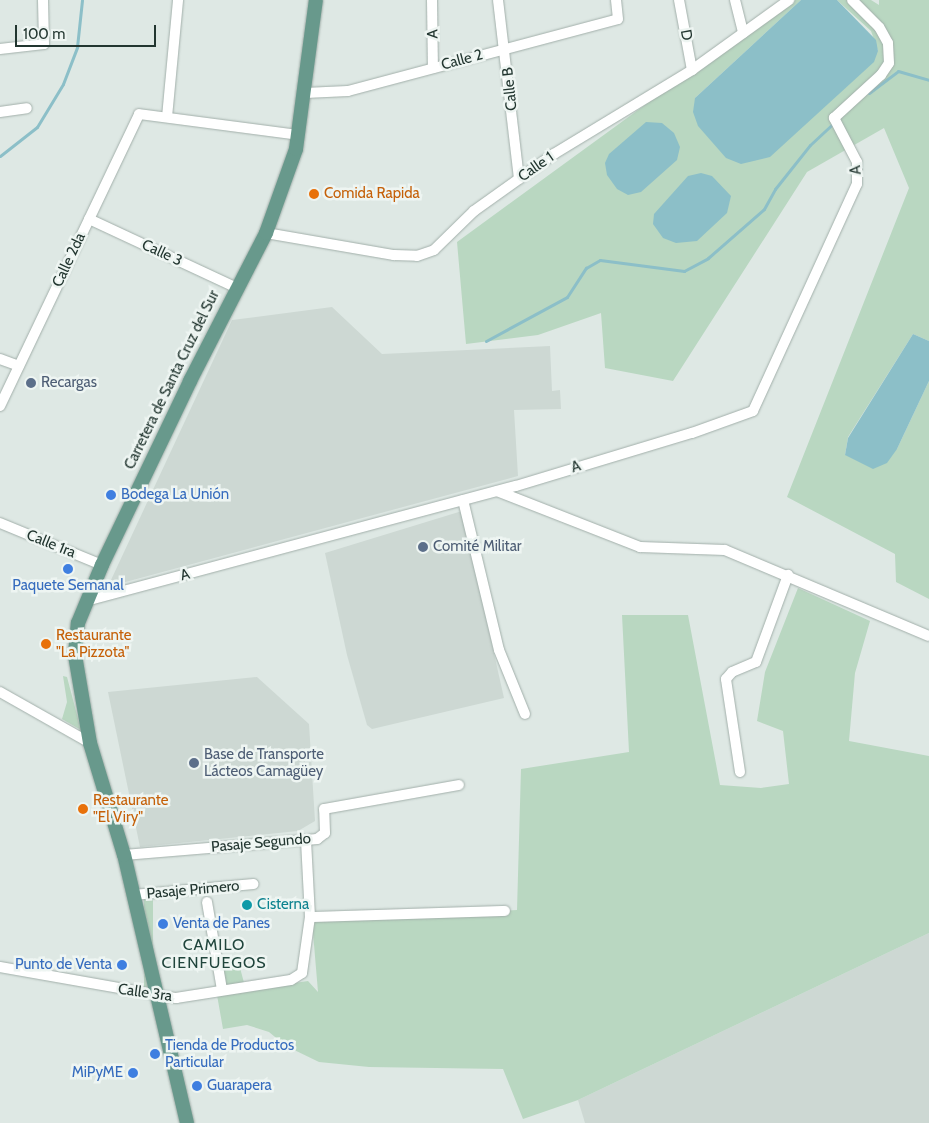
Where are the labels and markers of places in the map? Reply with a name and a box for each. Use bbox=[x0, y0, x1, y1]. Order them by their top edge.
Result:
place label: Comida Rapida bbox=[324, 185, 420, 203]
marker: Comida Rapida bbox=[308, 188, 320, 200]
place label: Recargas bbox=[41, 374, 97, 392]
marker: Recargas bbox=[25, 377, 37, 389]
place label: Bodega La Unión bbox=[121, 486, 229, 504]
marker: Bodega La Unión bbox=[105, 489, 117, 501]
place label: Comité Militar bbox=[433, 538, 522, 556]
marker: Comité Militar bbox=[417, 541, 429, 553]
marker: Paquete Semanal bbox=[62, 563, 74, 575]
place label: Paquete Semanal bbox=[12, 577, 124, 595]
place label: Restaurante "La Pizzota" bbox=[56, 626, 132, 661]
marker: Restaurante "La Pizzota" bbox=[40, 638, 52, 650]
place label: Base de Transporte Lácteos Camagüey bbox=[204, 745, 324, 780]
marker: Base de Transporte Lácteos Camagüey bbox=[188, 757, 200, 769]
place label: Restaurante "El Viry" bbox=[93, 791, 169, 826]
marker: Restaurante "El Viry" bbox=[77, 803, 89, 815]
place label: Cisterna bbox=[257, 896, 309, 914]
marker: Cisterna bbox=[241, 899, 253, 911]
place label: Venta de Panes bbox=[173, 915, 270, 933]
marker: Venta de Panes bbox=[157, 918, 169, 930]
place label: Punto de Venta bbox=[15, 956, 112, 974]
marker: Punto de Venta bbox=[116, 959, 128, 971]
place label: Tienda de Productos Particular bbox=[165, 1036, 294, 1071]
marker: Tienda de Productos Particular bbox=[149, 1048, 161, 1060]
place label: MiPyME bbox=[72, 1064, 123, 1082]
marker: MiPyME bbox=[127, 1067, 139, 1079]
place label: Guarapera bbox=[207, 1077, 272, 1095]
marker: Guarapera bbox=[191, 1080, 203, 1092]

